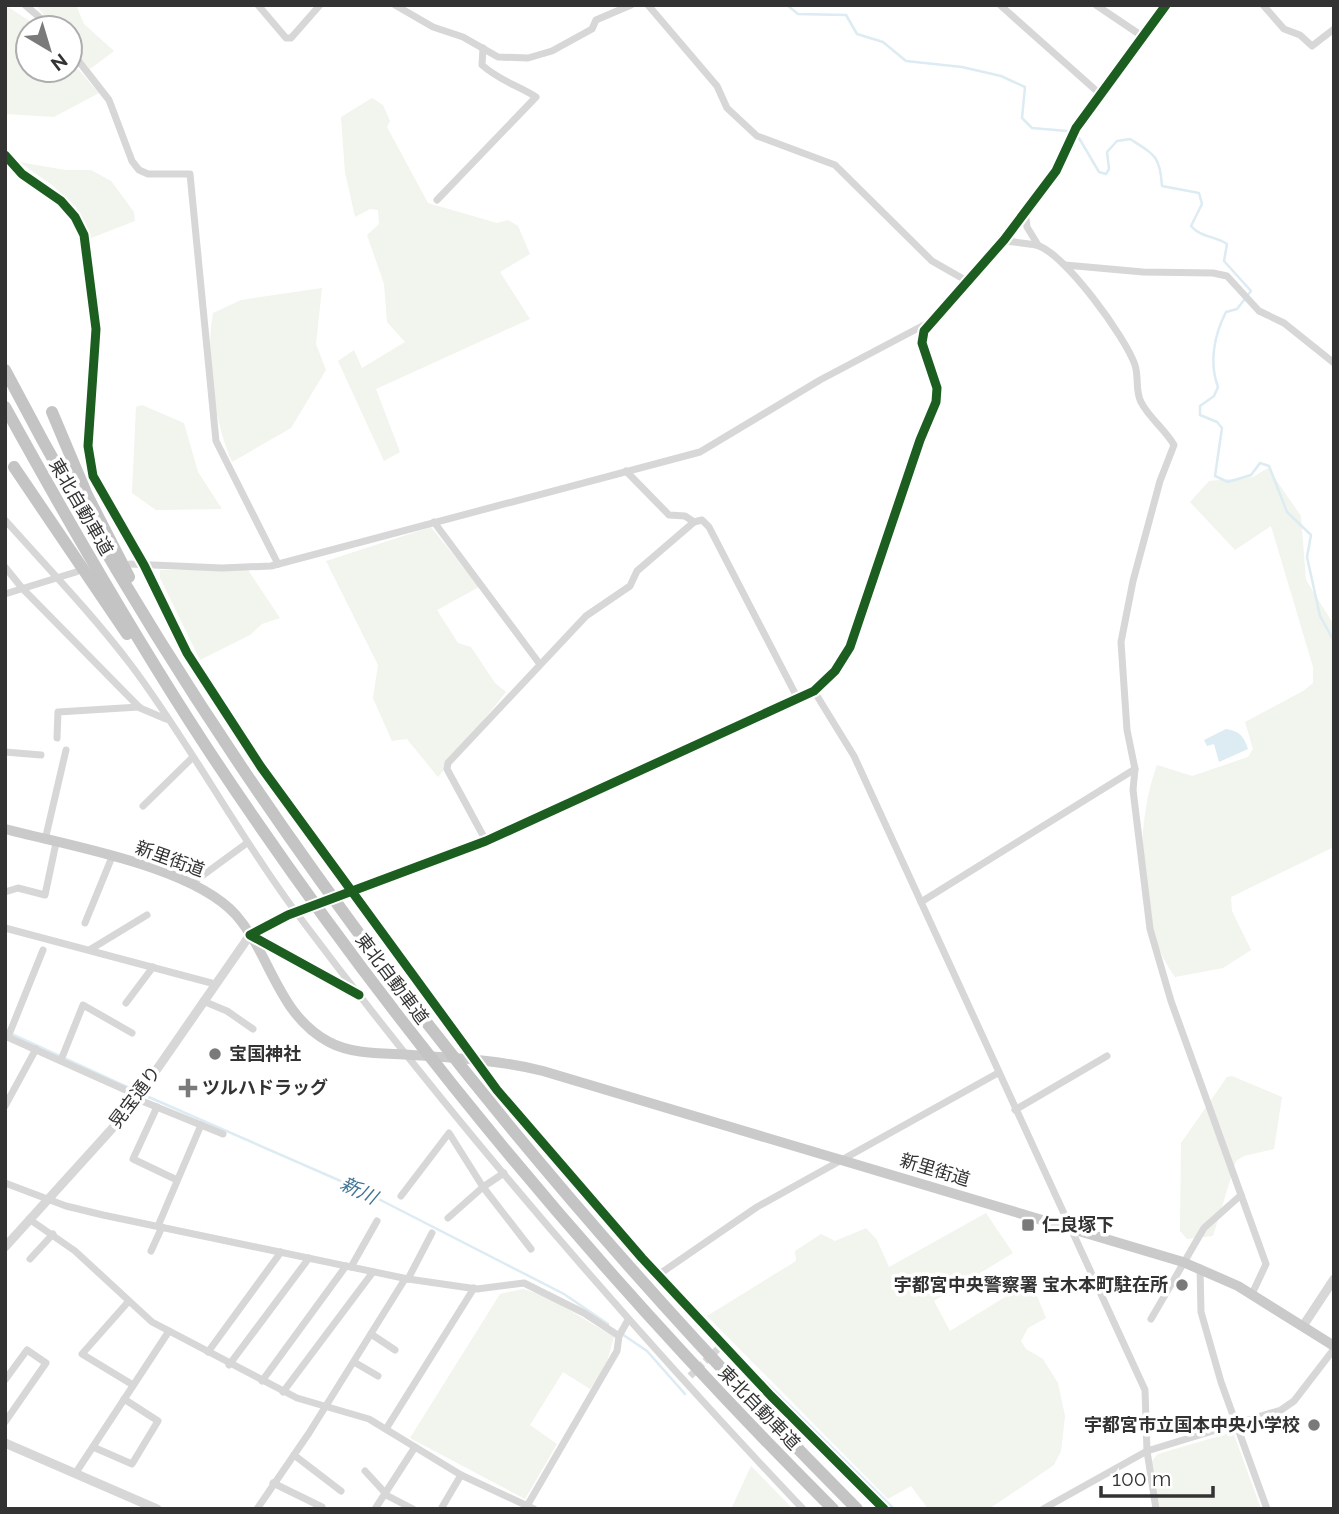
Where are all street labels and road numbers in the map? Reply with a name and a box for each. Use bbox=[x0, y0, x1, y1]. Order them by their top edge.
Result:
street label: 東北自動車道 bbox=[45, 455, 118, 559]
street label: 新里街道 bbox=[133, 836, 208, 881]
street label: 東北自動車道 bbox=[352, 929, 433, 1028]
street label: 晃宝通り bbox=[105, 1062, 165, 1132]
street label: 新里街道 bbox=[898, 1149, 973, 1190]
street label: 東北自動車道 bbox=[714, 1362, 804, 1454]

